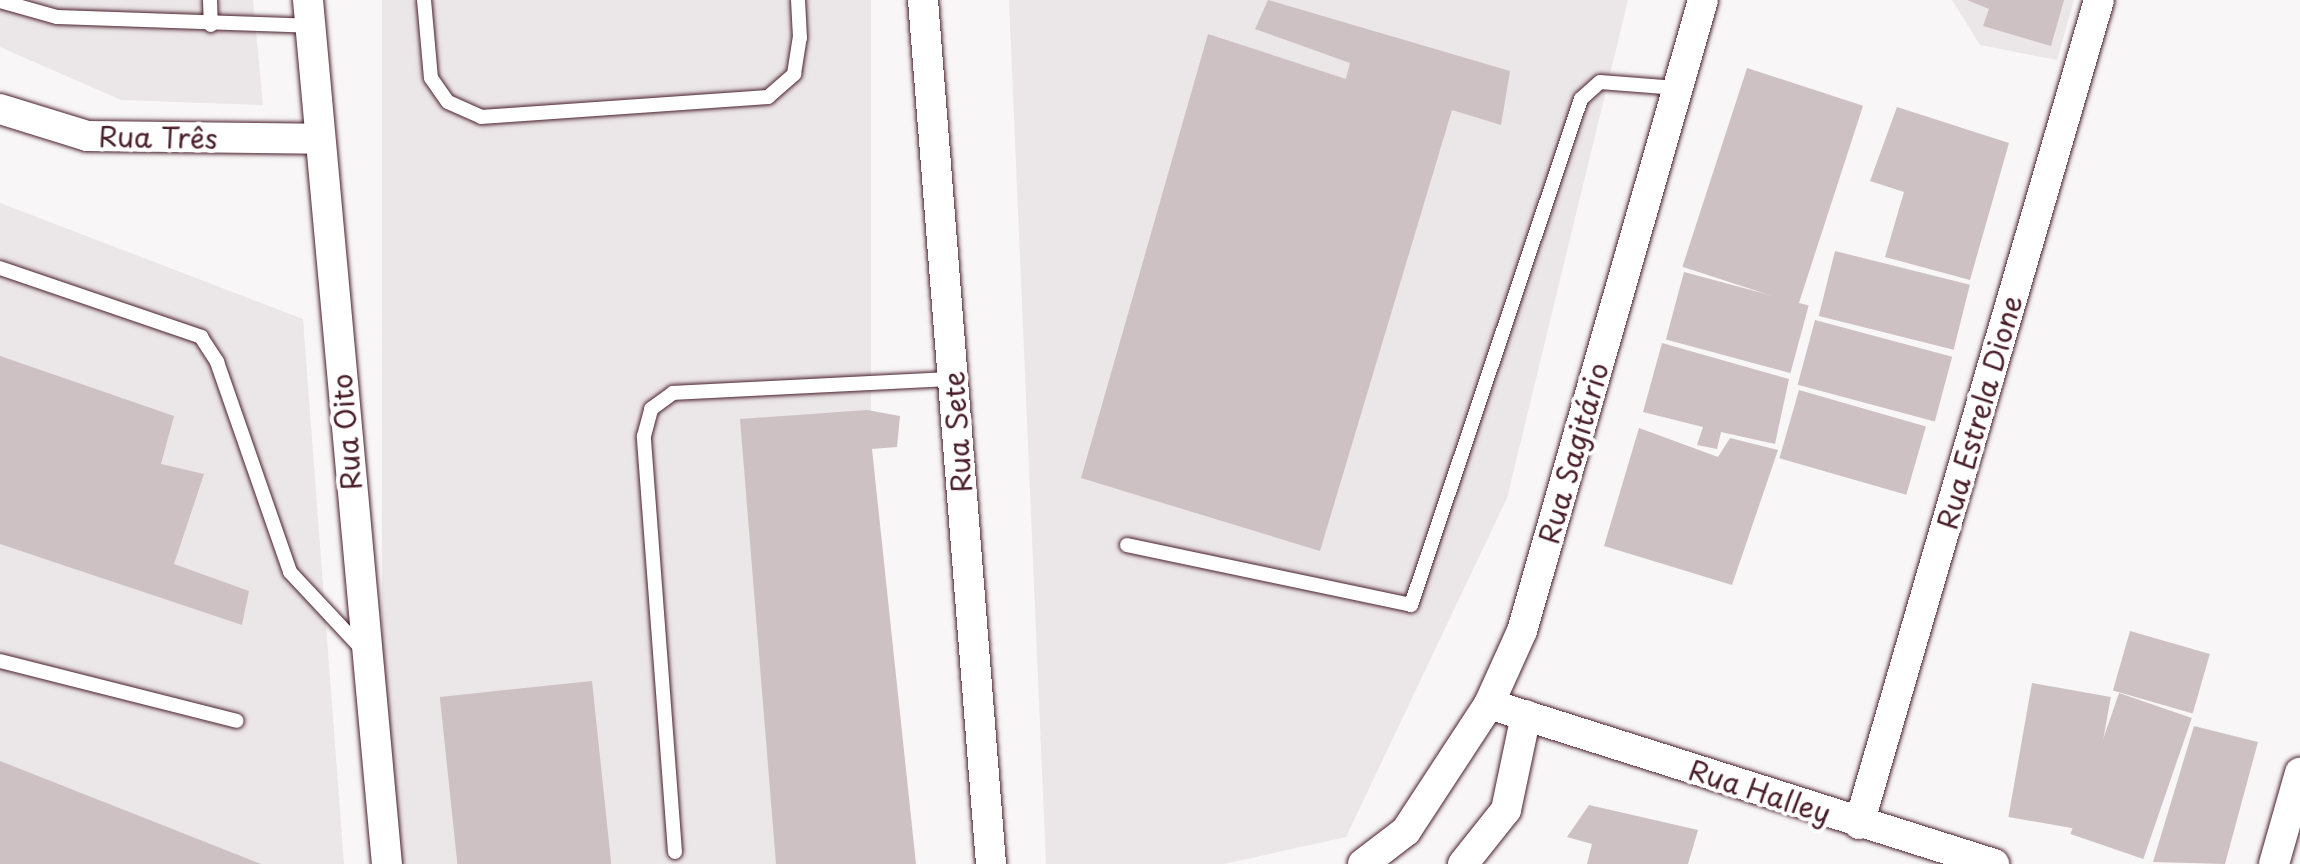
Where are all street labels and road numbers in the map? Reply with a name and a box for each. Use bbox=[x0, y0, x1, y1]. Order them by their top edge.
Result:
street label: Rua Três bbox=[98, 119, 218, 155]
street label: Rua Estrela Dione bbox=[1929, 290, 2029, 534]
street label: Rua Sagitário bbox=[1531, 359, 1615, 547]
street label: Rua Sete bbox=[936, 370, 978, 494]
street label: Rua Oito bbox=[324, 371, 368, 493]
street label: Rua Halley bbox=[1684, 752, 1836, 830]

